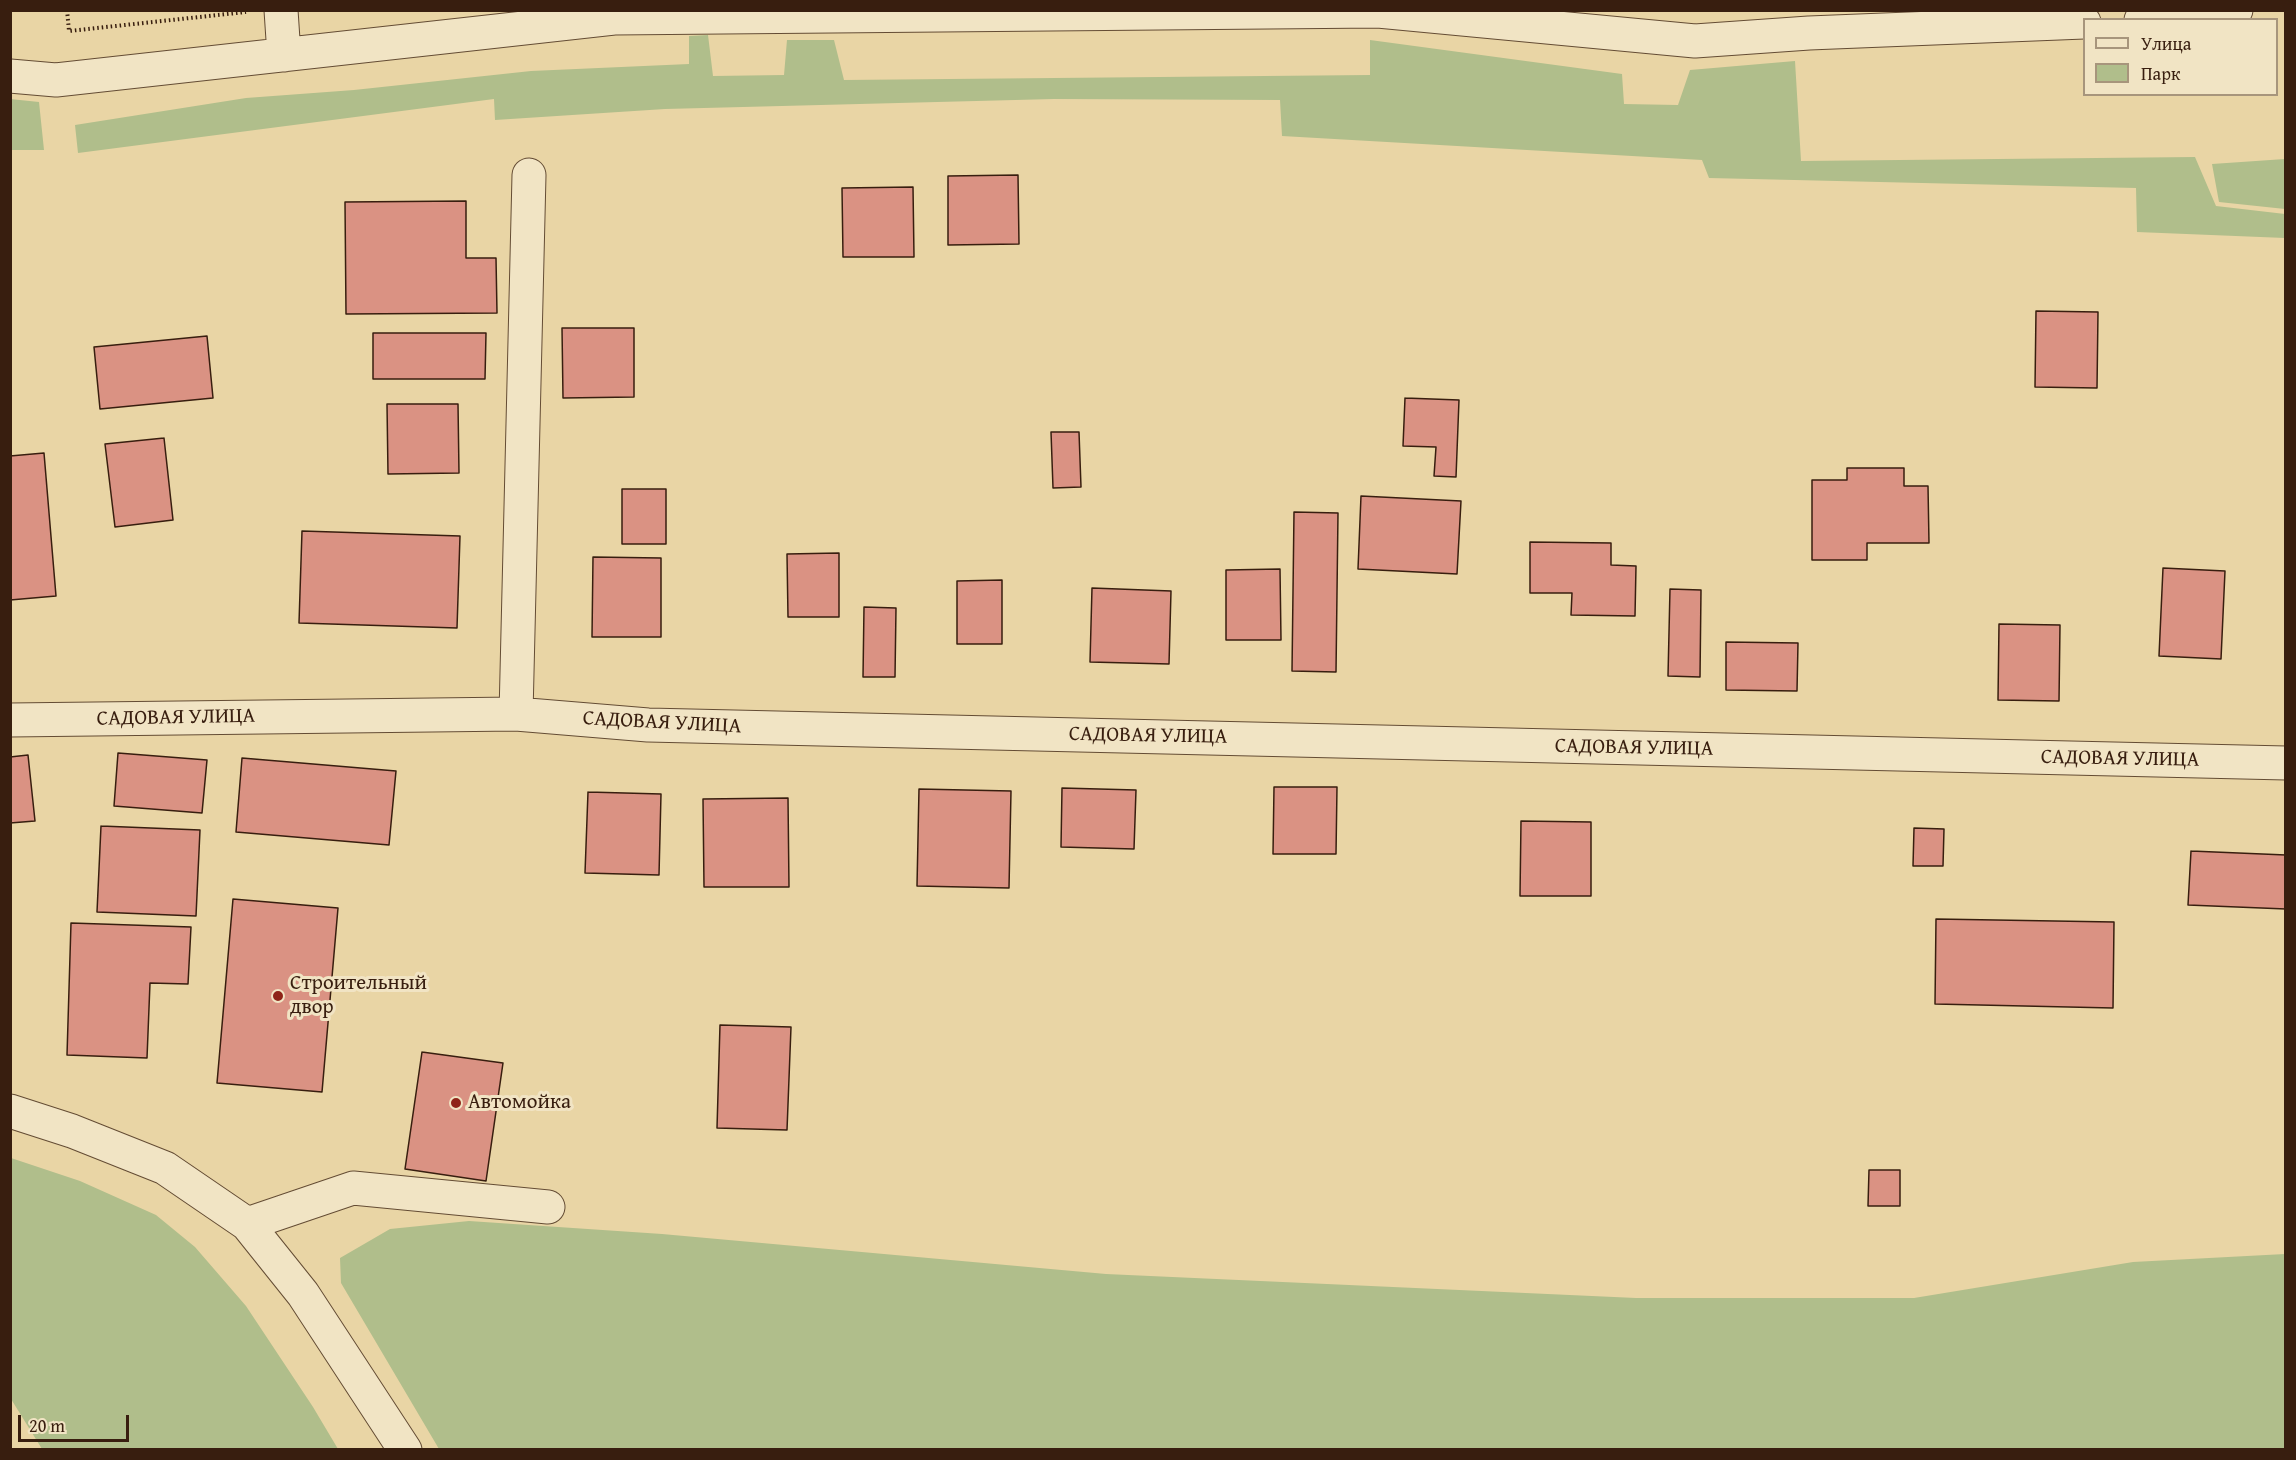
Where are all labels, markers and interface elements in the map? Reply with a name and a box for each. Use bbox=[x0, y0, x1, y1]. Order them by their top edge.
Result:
legend bbox=[2083, 18, 2278, 96]
text: Улица bbox=[2141, 30, 2191, 57]
text: Парк bbox=[2141, 60, 2180, 87]
street label: САДОВАЯ УЛИЦА bbox=[97, 704, 255, 732]
street label: САДОВАЯ УЛИЦА bbox=[582, 706, 742, 740]
street label: САДОВАЯ УЛИЦА bbox=[1069, 722, 1227, 750]
street label: САДОВАЯ УЛИЦА bbox=[1555, 734, 1713, 762]
street label: САДОВАЯ УЛИЦА bbox=[2041, 745, 2199, 773]
place label: Строительный двор bbox=[290, 971, 427, 1021]
marker: Строительный двор bbox=[271, 989, 285, 1003]
place label: Автомойка bbox=[468, 1090, 571, 1116]
marker: Автомойка bbox=[449, 1096, 463, 1110]
scale bar bbox=[21, 1403, 132, 1441]
text: 20 m bbox=[29, 1412, 65, 1439]

